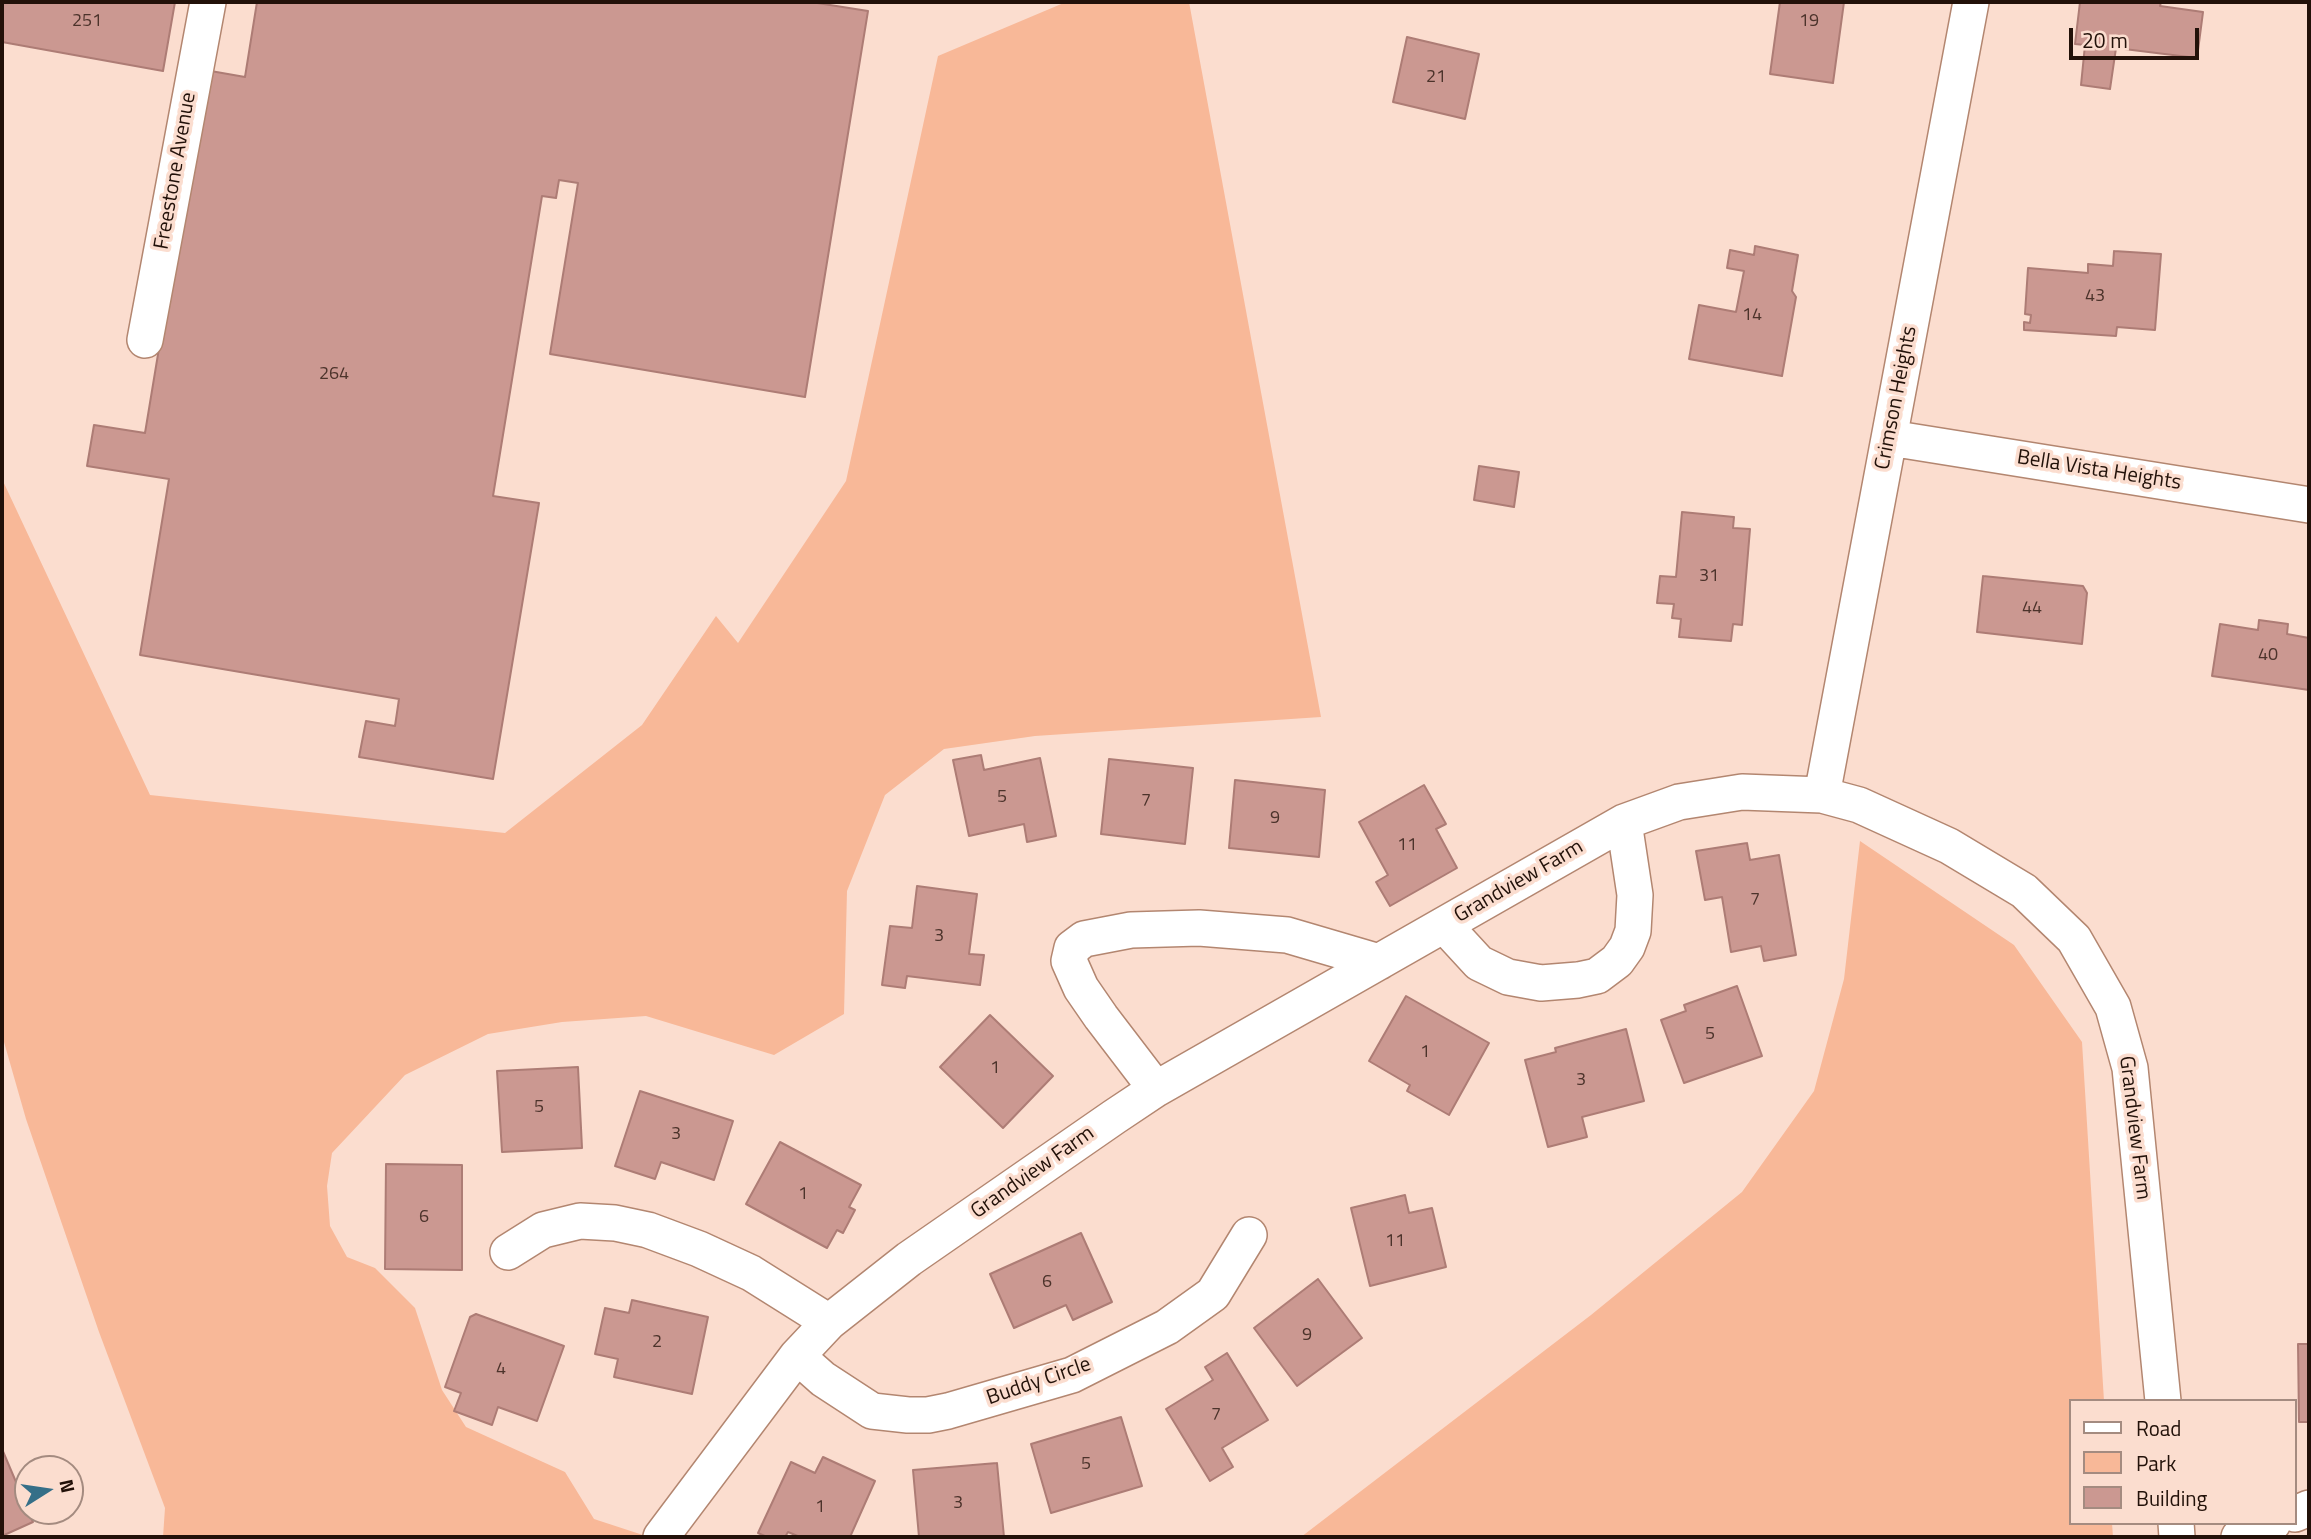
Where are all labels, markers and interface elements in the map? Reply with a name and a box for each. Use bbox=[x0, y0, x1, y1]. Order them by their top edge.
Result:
house number: 251 bbox=[72, 11, 102, 33]
house number: 19 bbox=[1799, 11, 1819, 33]
scale bar bbox=[2073, 14, 2202, 58]
text: 20 m bbox=[2082, 24, 2128, 56]
house number: 21 bbox=[1426, 67, 1446, 89]
street label: Freestone Avenue bbox=[150, 90, 202, 252]
house number: 43 bbox=[2085, 286, 2105, 308]
house number: 14 bbox=[1742, 305, 1762, 327]
street label: Crimson Heights bbox=[1871, 324, 1923, 472]
house number: 264 bbox=[319, 364, 349, 386]
street label: Bella Vista Heights bbox=[2015, 446, 2183, 496]
house number: 31 bbox=[1699, 566, 1719, 588]
house number: 44 bbox=[2022, 598, 2042, 620]
house number: 40 bbox=[2258, 645, 2278, 667]
house number: 5 bbox=[997, 787, 1007, 809]
house number: 7 bbox=[1141, 791, 1151, 813]
house number: 9 bbox=[1270, 808, 1280, 830]
house number: 11 bbox=[1397, 835, 1417, 857]
street label: Grandview Farm bbox=[1450, 835, 1588, 929]
house number: 7 bbox=[1750, 890, 1760, 912]
house number: 3 bbox=[934, 926, 944, 948]
house number: 5 bbox=[1705, 1024, 1715, 1046]
house number: 1 bbox=[1420, 1042, 1430, 1064]
street label: Grandview Farm bbox=[2113, 1055, 2155, 1201]
house number: 1 bbox=[990, 1058, 1000, 1080]
house number: 3 bbox=[1576, 1070, 1586, 1092]
house number: 5 bbox=[534, 1097, 544, 1119]
street label: Grandview Farm bbox=[967, 1121, 1099, 1225]
house number: 3 bbox=[671, 1124, 681, 1146]
house number: 1 bbox=[798, 1184, 808, 1206]
house number: 6 bbox=[419, 1207, 429, 1229]
house number: 11 bbox=[1385, 1231, 1405, 1253]
house number: 6 bbox=[1042, 1272, 1052, 1294]
house number: 9 bbox=[1302, 1325, 1312, 1347]
house number: 2 bbox=[652, 1332, 662, 1354]
street label: Buddy Circle bbox=[983, 1352, 1095, 1412]
house number: 4 bbox=[496, 1359, 506, 1381]
legend bbox=[2070, 1399, 2297, 1525]
house number: 7 bbox=[1211, 1405, 1221, 1427]
text: Road bbox=[2136, 1412, 2181, 1444]
text: Park bbox=[2136, 1447, 2176, 1479]
house number: 5 bbox=[1081, 1454, 1091, 1476]
north arrow bbox=[14, 1455, 84, 1525]
text: N bbox=[53, 1476, 84, 1495]
text: Building bbox=[2136, 1482, 2207, 1514]
house number: 3 bbox=[953, 1493, 963, 1515]
house number: 1 bbox=[815, 1497, 825, 1519]

